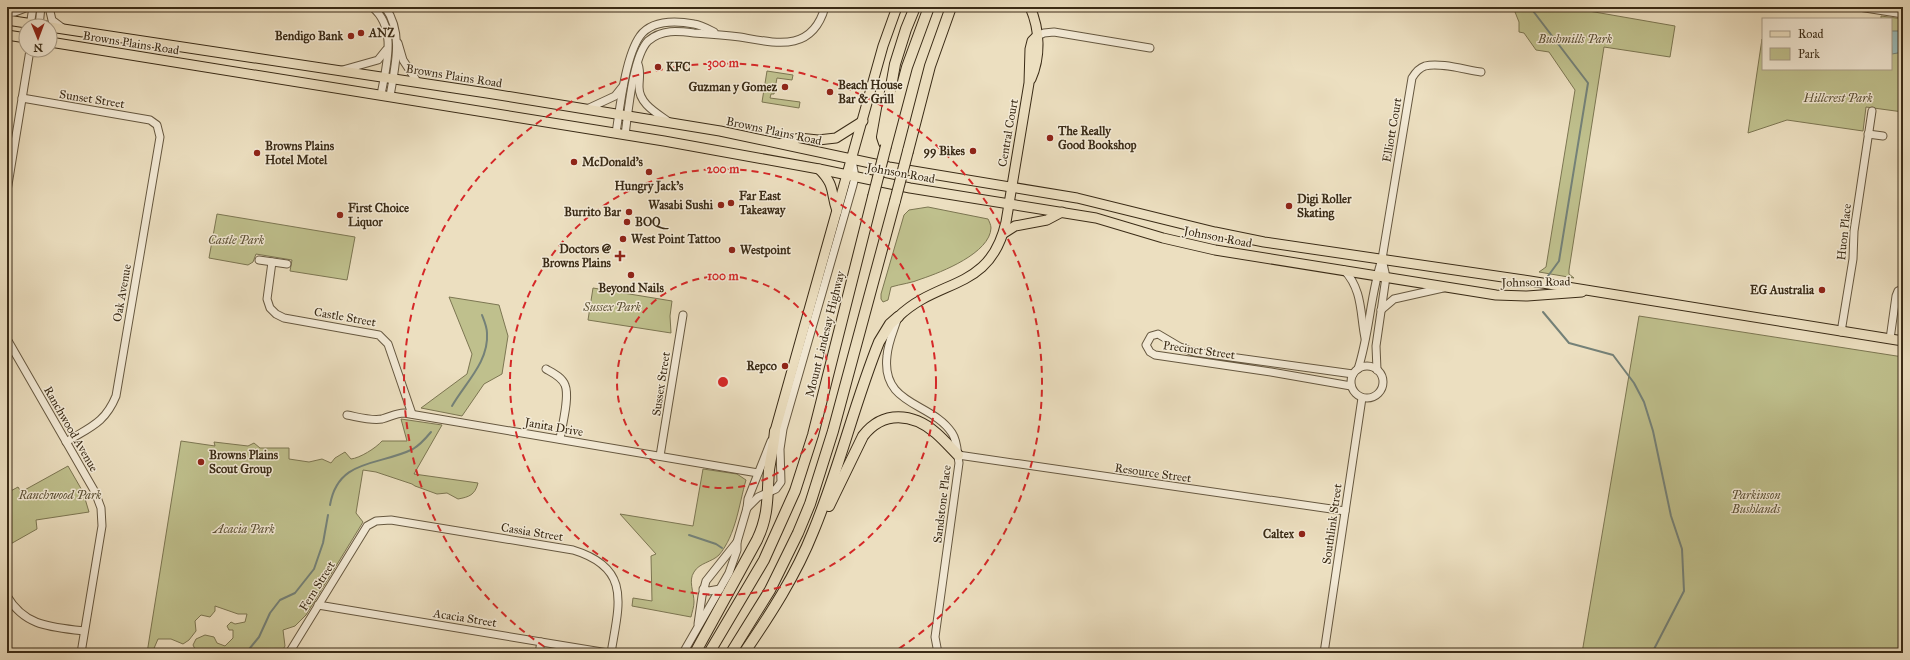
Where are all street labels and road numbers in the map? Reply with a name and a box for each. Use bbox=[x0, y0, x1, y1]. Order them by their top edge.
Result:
street label: Browns Plains Road bbox=[82, 28, 180, 58]
street label: Browns Plains Road bbox=[405, 61, 503, 91]
street label: Sunset Street bbox=[58, 87, 126, 111]
street label: Elliott Court bbox=[1379, 96, 1405, 163]
street label: Central Court bbox=[995, 97, 1021, 168]
street label: Browns Plains Road bbox=[725, 114, 823, 148]
street label: Johnson Road bbox=[864, 160, 936, 187]
street label: Huon Place bbox=[1834, 203, 1854, 261]
street label: Johnson Road bbox=[1181, 223, 1253, 251]
street label: Oak Avenue bbox=[110, 263, 134, 323]
street label: Mount Lindesay Highway bbox=[803, 269, 849, 399]
street label: Johnson Road bbox=[1499, 274, 1571, 291]
street label: Castle Street bbox=[313, 305, 378, 329]
street label: Precinct Street bbox=[1162, 338, 1237, 362]
street label: Sussex Street bbox=[649, 350, 673, 417]
street label: Ranchwood Avenue bbox=[41, 384, 101, 474]
street label: Janita Drive bbox=[522, 415, 584, 440]
street label: Resource Street bbox=[1114, 461, 1193, 485]
street label: Sandstone Place bbox=[930, 464, 954, 544]
street label: Southlink Street bbox=[1319, 482, 1345, 565]
street label: Cassia Street bbox=[500, 520, 565, 544]
street label: Fern Street bbox=[296, 558, 338, 613]
street label: Acacia Street bbox=[431, 606, 498, 630]

